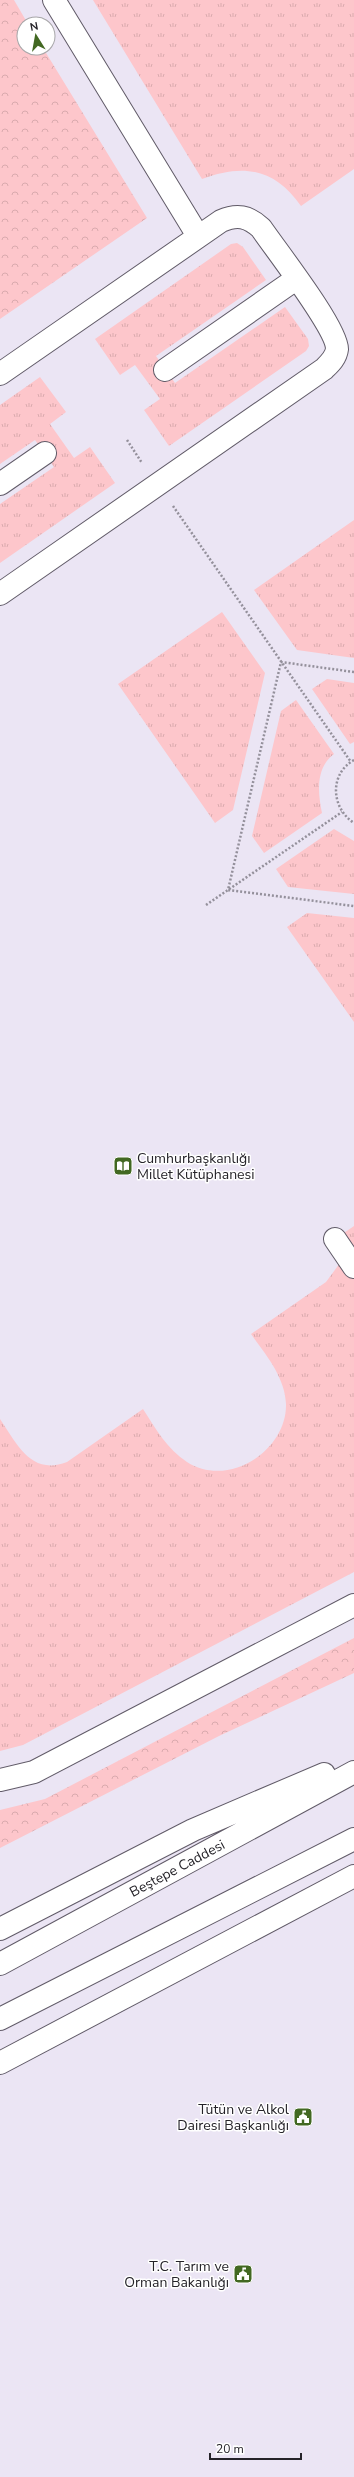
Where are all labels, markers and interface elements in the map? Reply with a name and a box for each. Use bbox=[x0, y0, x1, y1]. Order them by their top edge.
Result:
north arrow bbox=[16, 16, 56, 56]
text: N bbox=[29, 19, 40, 35]
place label: Cumhurbaşkanlığı Millet Kütüphanesi bbox=[137, 1149, 255, 1184]
library icon: Cumhurbaşkanlığı Millet Kütüphanesi bbox=[112, 1155, 134, 1177]
street label: Beştepe Caddesi bbox=[126, 1835, 228, 1902]
place label: Tütün ve Alkol Dairesi Başkanlığı bbox=[177, 2100, 290, 2135]
public building icon: Tütün ve Alkol Dairesi Başkanlığı bbox=[292, 2106, 314, 2128]
place label: T.C. Tarım ve Orman Bakanlığı bbox=[124, 2257, 229, 2292]
public building icon: T.C. Tarım ve Orman Bakanlığı bbox=[232, 2263, 254, 2285]
scale bar bbox=[210, 2435, 301, 2461]
text: 20 m bbox=[216, 2441, 244, 2457]

